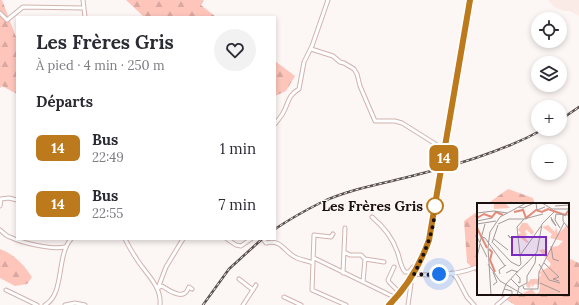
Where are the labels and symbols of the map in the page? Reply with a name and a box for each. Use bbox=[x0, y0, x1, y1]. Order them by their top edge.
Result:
line badge: 14 bbox=[426, 145, 462, 171]
place label: Les Frères Gris bbox=[321, 197, 423, 215]
marker: Les Frères Gris bbox=[426, 197, 444, 215]
inset map bbox=[477, 203, 569, 295]
your location bbox=[429, 264, 449, 284]

